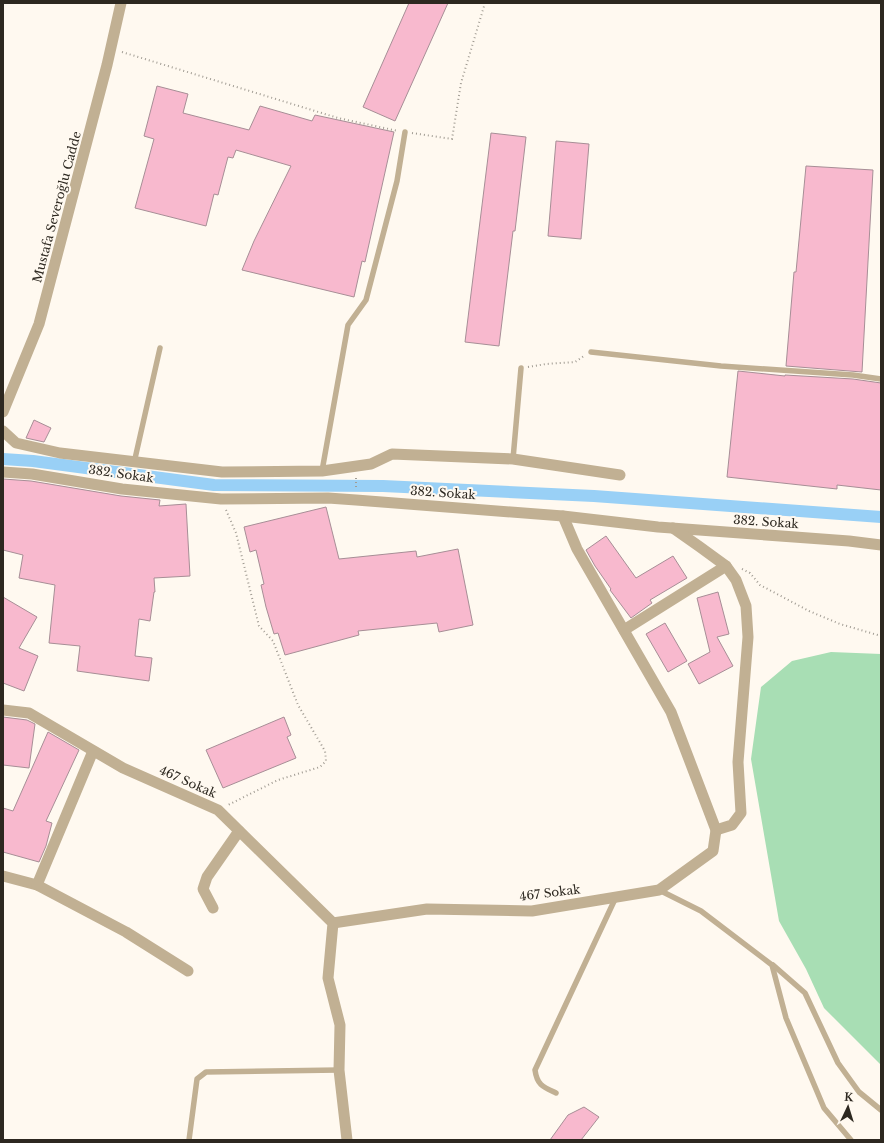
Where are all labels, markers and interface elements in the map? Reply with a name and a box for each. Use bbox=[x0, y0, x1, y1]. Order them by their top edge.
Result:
street label: Mustafa Severoğlu Cadde bbox=[29, 129, 84, 284]
street label: 382. Sokak bbox=[87, 462, 155, 486]
street label: 382. Sokak bbox=[410, 483, 477, 502]
street label: 382. Sokak bbox=[733, 512, 800, 531]
street label: 467 Sokak bbox=[157, 762, 220, 801]
street label: 467 Sokak bbox=[519, 881, 582, 904]
north arrow bbox=[828, 1087, 868, 1127]
text: K bbox=[844, 1090, 855, 1104]

